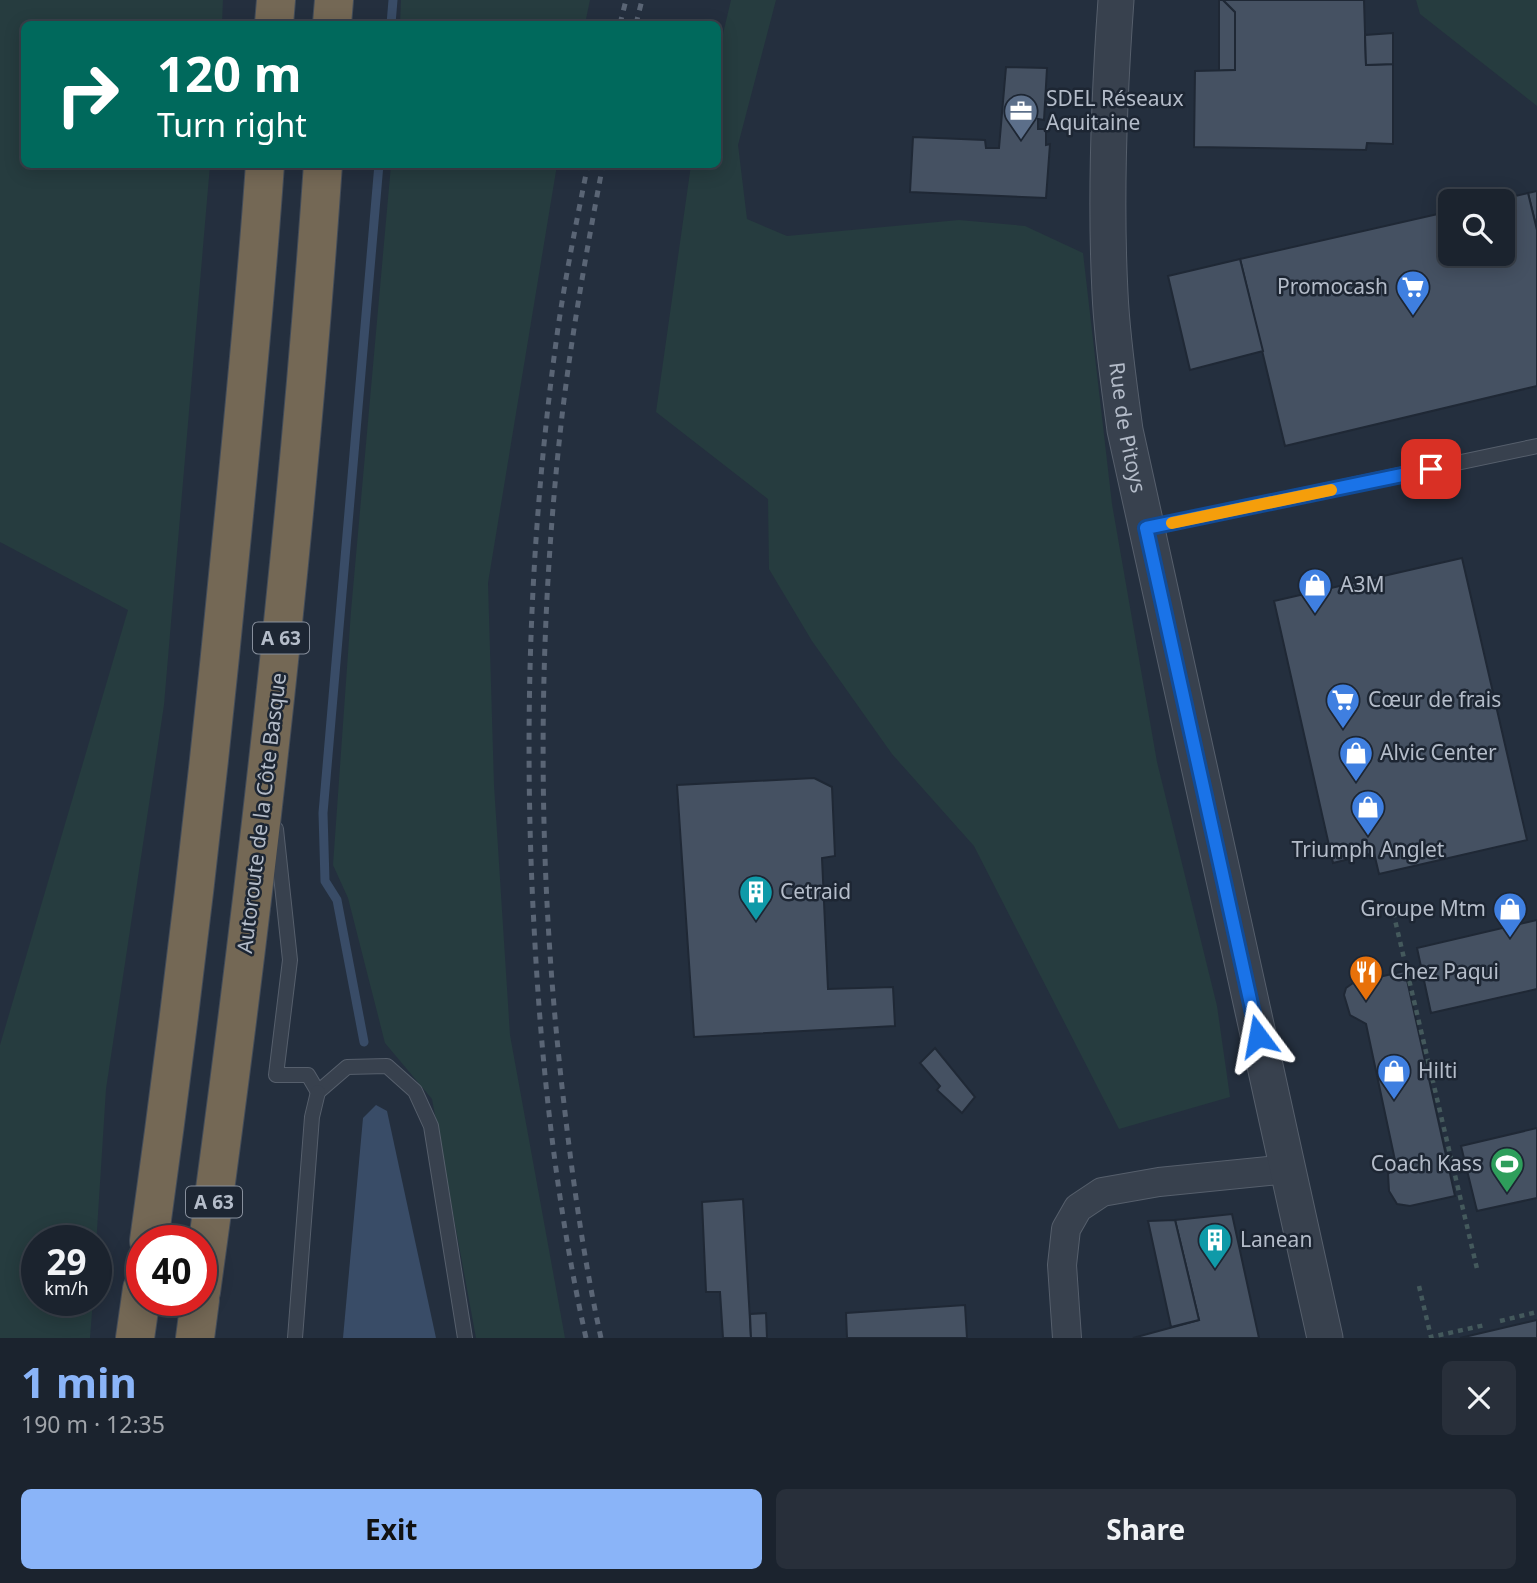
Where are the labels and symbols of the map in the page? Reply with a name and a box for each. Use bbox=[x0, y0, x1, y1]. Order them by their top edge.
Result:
place label: SDEL Réseaux Aquitaine bbox=[1046, 84, 1184, 136]
office icon: SDEL Réseaux Aquitaine bbox=[1002, 92, 1040, 141]
supermarket icon: Promocash bbox=[1394, 268, 1432, 317]
place label: Promocash bbox=[1277, 272, 1388, 300]
street label: Rue de Pitoys bbox=[1103, 360, 1153, 495]
pin bbox=[1401, 439, 1461, 499]
shop icon: A3M bbox=[1296, 566, 1334, 615]
place label: A3M bbox=[1340, 570, 1384, 598]
road number: A 63 bbox=[253, 622, 309, 653]
street label: Autoroute de la Côte Basque bbox=[230, 671, 292, 955]
supermarket icon: Cœur de frais bbox=[1324, 681, 1362, 730]
place label: Cœur de frais bbox=[1368, 685, 1501, 713]
shop icon: Alvic Center bbox=[1337, 734, 1375, 783]
place label: Alvic Center bbox=[1380, 738, 1497, 766]
shop icon: Triumph Anglet bbox=[1349, 788, 1387, 837]
place label: Triumph Anglet bbox=[1292, 835, 1445, 863]
building icon: Cetraid bbox=[737, 873, 775, 922]
place label: Cetraid bbox=[780, 877, 851, 905]
shop icon: Groupe Mtm bbox=[1491, 890, 1529, 939]
place label: Groupe Mtm bbox=[1360, 894, 1486, 922]
restaurant icon: Chez Paqui bbox=[1347, 953, 1385, 1002]
place label: Chez Paqui bbox=[1390, 957, 1499, 985]
position arrow bbox=[1221, 999, 1295, 1073]
shop icon: Hilti bbox=[1375, 1052, 1413, 1101]
place label: Hilti bbox=[1418, 1056, 1457, 1084]
sports icon: Coach Kass bbox=[1488, 1145, 1526, 1194]
place label: Coach Kass bbox=[1371, 1149, 1482, 1177]
road number: A 63 bbox=[186, 1186, 242, 1218]
building icon: Lanean bbox=[1196, 1221, 1234, 1270]
speed limit sign: 40 bbox=[126, 1225, 217, 1316]
place label: Lanean bbox=[1240, 1225, 1312, 1253]

